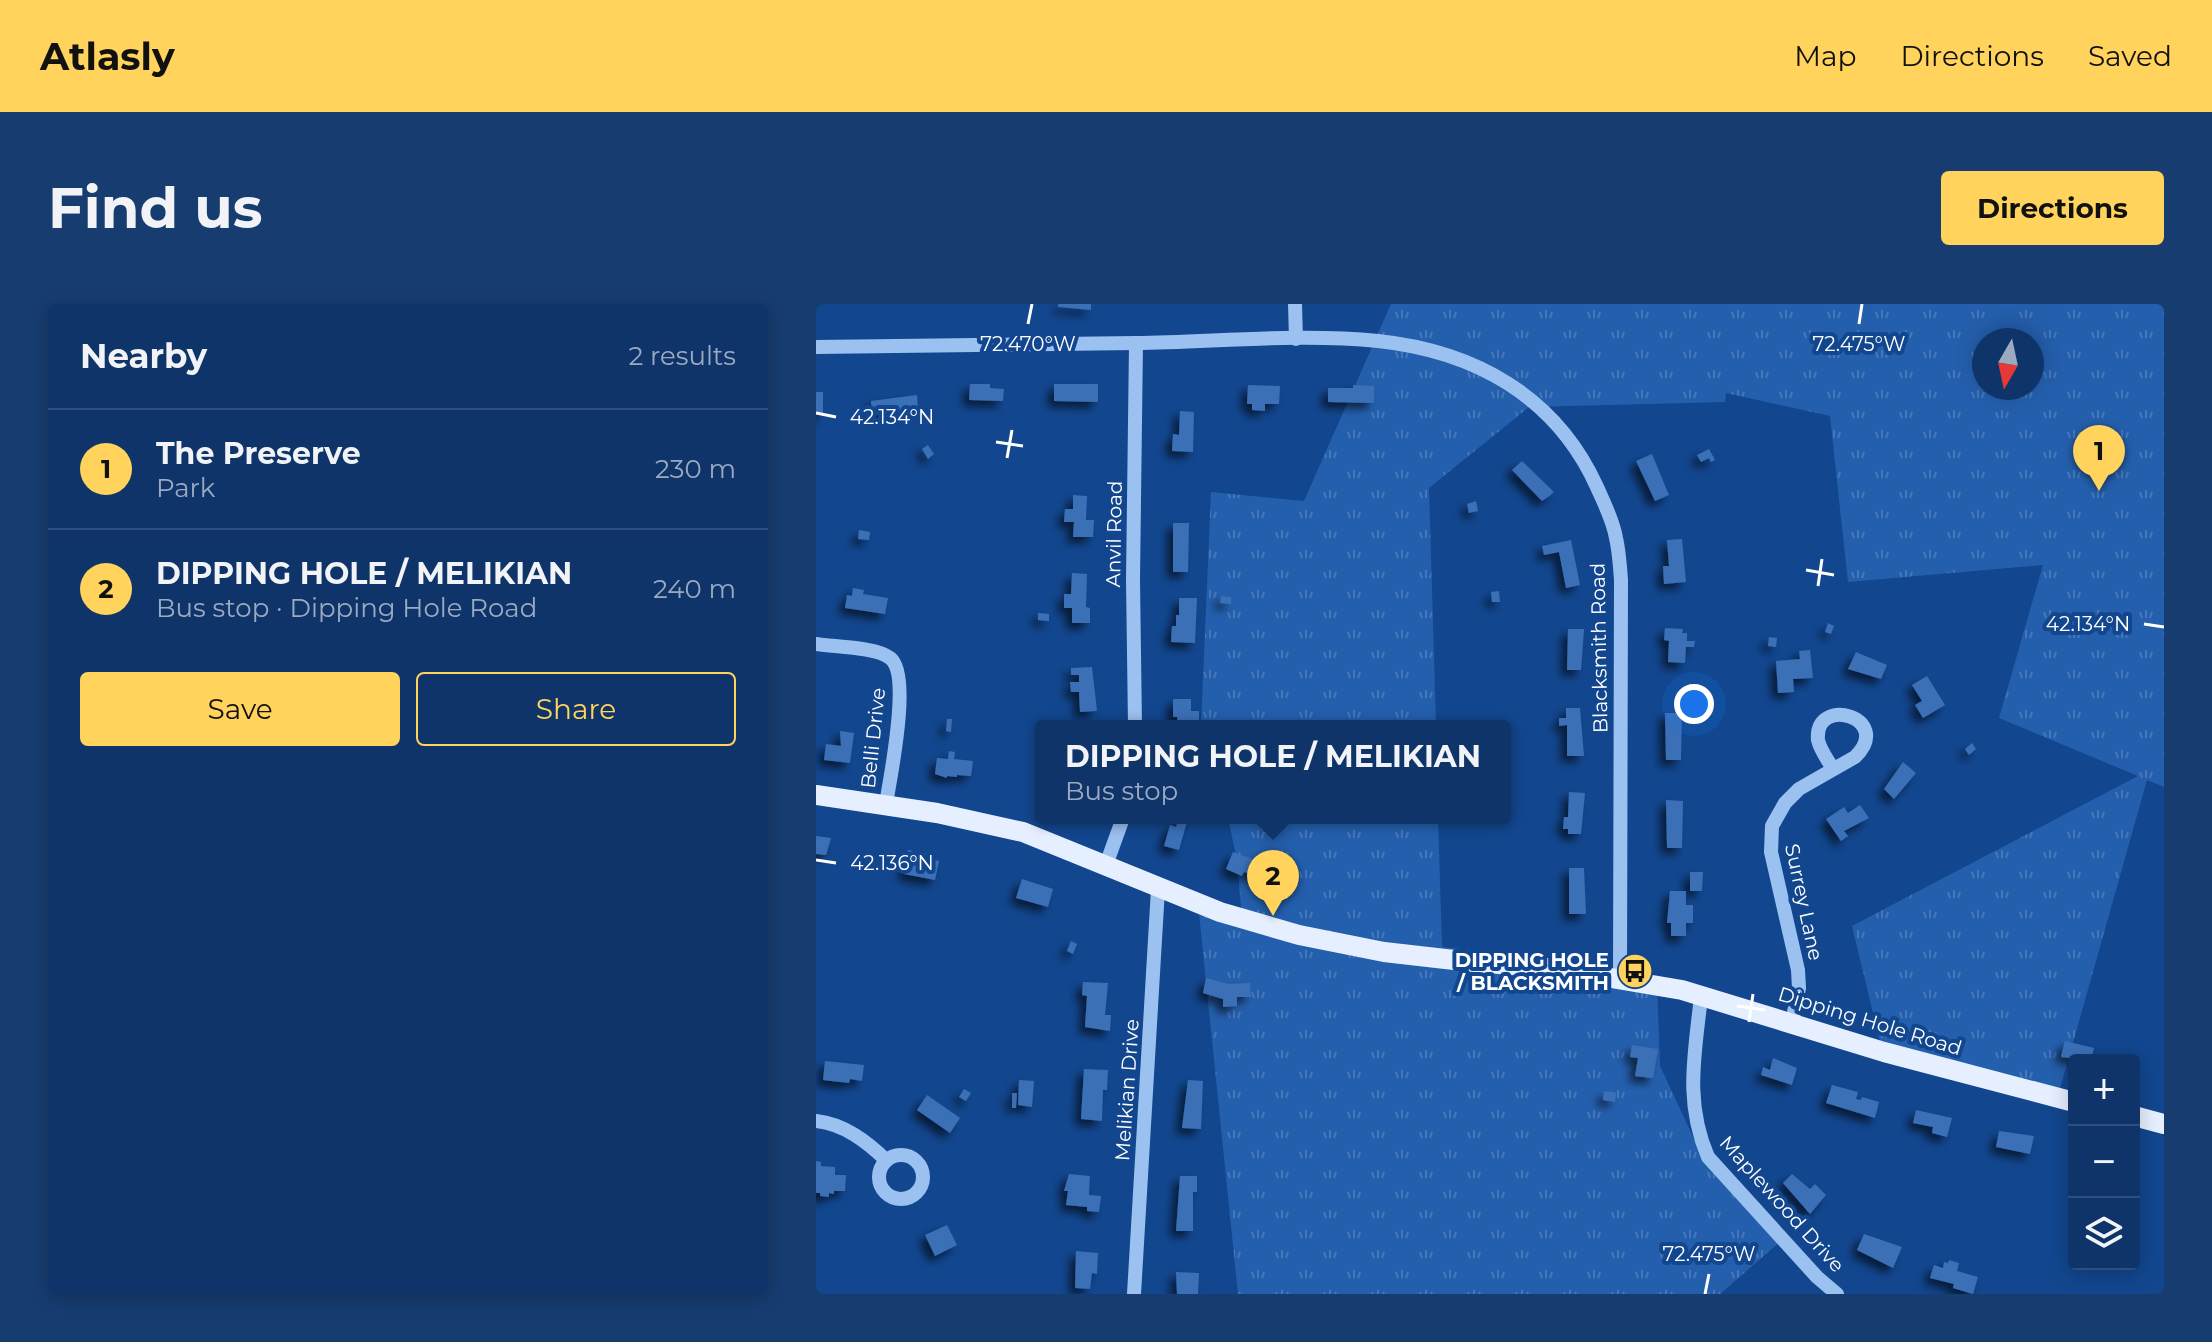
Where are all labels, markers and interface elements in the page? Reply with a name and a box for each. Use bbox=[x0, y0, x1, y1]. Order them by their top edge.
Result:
text: Atlasly bbox=[40, 33, 175, 80]
text: Map bbox=[1794, 39, 1856, 73]
text: Directions bbox=[1900, 39, 2044, 73]
text: Saved bbox=[2088, 39, 2172, 73]
button: Directions bbox=[1941, 171, 2164, 245]
text: Find us bbox=[48, 174, 262, 242]
north arrow bbox=[1972, 328, 2044, 400]
text: 72.470°W bbox=[980, 332, 1076, 356]
text: 72.475°W bbox=[1812, 332, 1906, 356]
text: Nearby bbox=[80, 335, 207, 377]
text: 2 results bbox=[628, 340, 736, 372]
text: 42.134°N bbox=[850, 405, 934, 429]
pin: 1 bbox=[2073, 425, 2125, 491]
text: The Preserve bbox=[156, 435, 361, 472]
text: 1 bbox=[101, 453, 111, 485]
text: 230 m bbox=[655, 453, 736, 485]
text: Park bbox=[156, 472, 215, 504]
street label: Anvil Road bbox=[1101, 480, 1127, 588]
text: DIPPING HOLE / MELIKIAN bbox=[156, 555, 572, 592]
street label: Blacksmith Road bbox=[1586, 563, 1612, 733]
text: 2 bbox=[98, 573, 114, 605]
text: 240 m bbox=[653, 573, 736, 605]
text: Bus stop · Dipping Hole Road bbox=[156, 592, 537, 624]
text: 42.134°N bbox=[2046, 612, 2130, 636]
button: Save bbox=[80, 672, 400, 746]
button: Share bbox=[416, 672, 736, 746]
your location bbox=[1674, 684, 1714, 724]
street label: Belli Drive bbox=[856, 687, 890, 789]
popup bbox=[1035, 720, 1511, 824]
text: DIPPING HOLE / MELIKIAN bbox=[1065, 738, 1481, 775]
text: Bus stop bbox=[1065, 775, 1178, 807]
street label: Surrey Lane bbox=[1780, 842, 1828, 962]
pin: 2 bbox=[1247, 850, 1299, 916]
text: 42.136°N bbox=[850, 851, 934, 875]
place label: DIPPING HOLE / BLACKSMITH bbox=[1455, 948, 1609, 995]
bus stop icon: DIPPING HOLE / BLACKSMITH bbox=[1616, 952, 1654, 990]
street label: Dipping Hole Road bbox=[1775, 982, 1965, 1060]
street label: Melikian Drive bbox=[1110, 1018, 1144, 1162]
map controls bbox=[2068, 1054, 2140, 1270]
button: + bbox=[2068, 1054, 2140, 1126]
button: − bbox=[2068, 1126, 2140, 1198]
street label: Maplewood Drive bbox=[1714, 1131, 1850, 1277]
button: layers bbox=[2068, 1198, 2140, 1270]
text: 72.475°W bbox=[1662, 1242, 1756, 1266]

